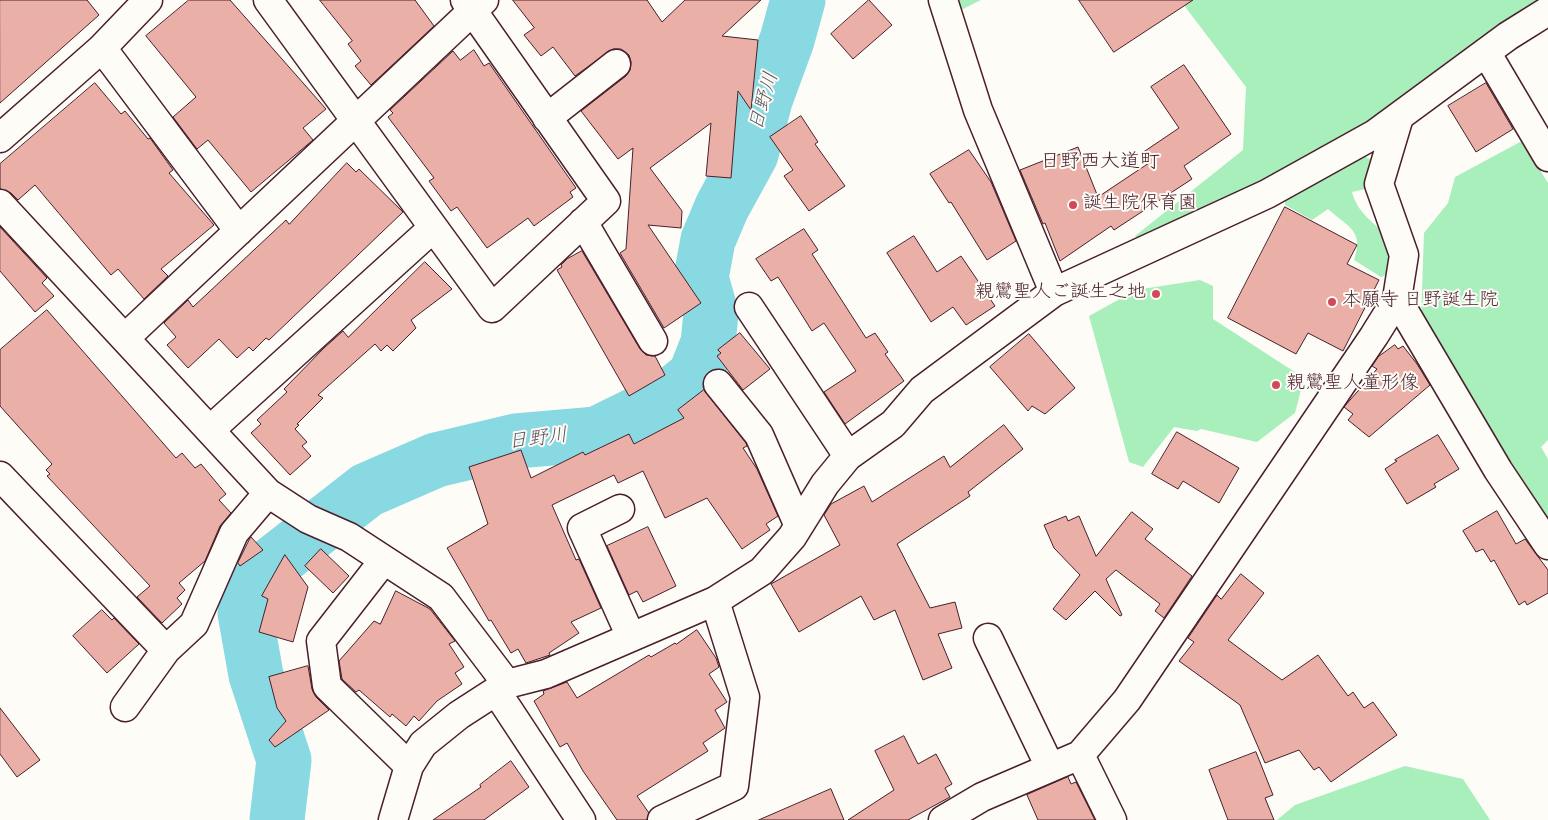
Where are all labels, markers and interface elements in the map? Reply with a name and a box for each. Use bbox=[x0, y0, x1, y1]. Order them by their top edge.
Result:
water label: 日野川 bbox=[746, 70, 786, 134]
district label: 日野西大道町 bbox=[1040, 152, 1160, 176]
place label: 誕生院保育園 bbox=[1083, 194, 1197, 216]
marker: 誕生院保育園 bbox=[1067, 199, 1079, 211]
place label: 親鸞聖人ご誕生之地 bbox=[975, 283, 1146, 305]
marker: 親鸞聖人ご誕生之地 bbox=[1150, 288, 1162, 300]
place label: 本願寺 日野誕生院 bbox=[1342, 291, 1498, 313]
marker: 本願寺 日野誕生院 bbox=[1326, 296, 1338, 308]
place label: 親鸞聖人童形像 bbox=[1286, 374, 1419, 396]
marker: 親鸞聖人童形像 bbox=[1270, 379, 1282, 391]
water label: 日野川 bbox=[507, 425, 569, 457]

